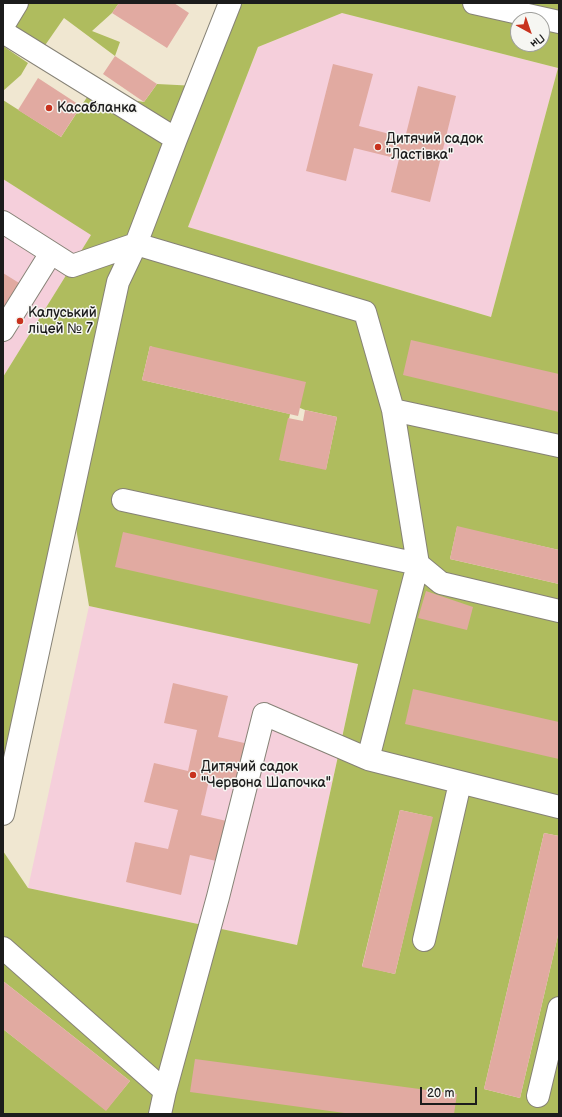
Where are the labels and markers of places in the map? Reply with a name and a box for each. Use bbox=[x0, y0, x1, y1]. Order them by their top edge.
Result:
place label: Касабланка bbox=[57, 100, 137, 116]
marker: Касабланка bbox=[44, 103, 54, 113]
place label: Дитячий садок "Ластівка" bbox=[386, 131, 483, 164]
marker: Дитячий садок "Ластівка" bbox=[373, 142, 383, 152]
place label: Калуський ліцей № 7 bbox=[28, 305, 97, 338]
marker: Калуський ліцей № 7 bbox=[15, 316, 25, 326]
place label: Дитячий садок "Червона Шапочка" bbox=[201, 759, 331, 792]
marker: Дитячий садок "Червона Шапочка" bbox=[188, 770, 198, 780]

